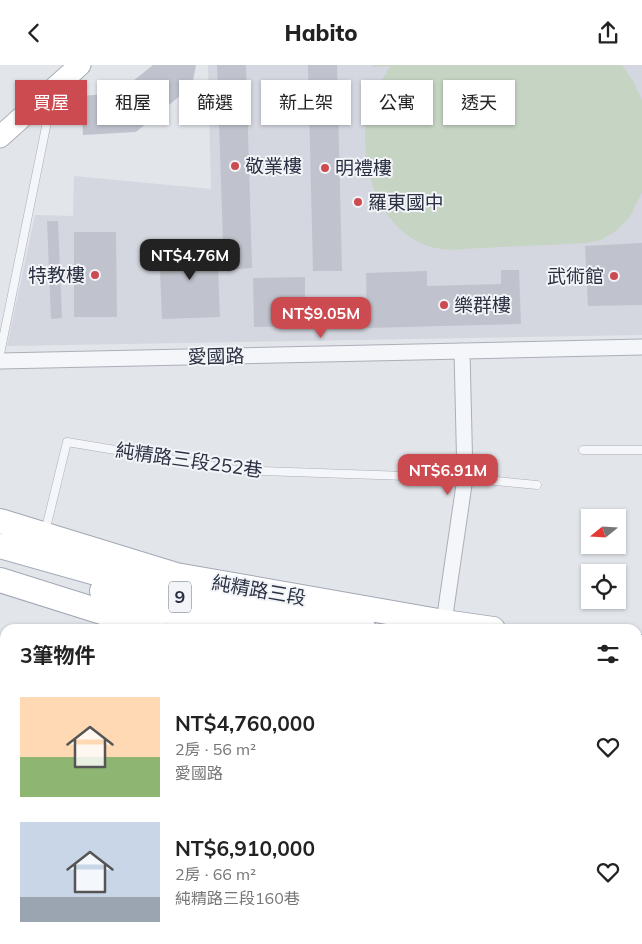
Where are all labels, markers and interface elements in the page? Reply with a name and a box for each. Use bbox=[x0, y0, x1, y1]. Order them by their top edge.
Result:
icon: back bbox=[20, 19, 48, 47]
text: Habito bbox=[285, 19, 357, 47]
icon: share bbox=[594, 19, 622, 47]
chip: 買屋 bbox=[15, 80, 87, 125]
chip: 租屋 bbox=[97, 80, 169, 125]
chip: 篩選 bbox=[179, 80, 251, 125]
chip: 新上架 bbox=[261, 80, 351, 125]
chip: 公寓 bbox=[361, 80, 433, 125]
chip: 透天 bbox=[443, 80, 515, 125]
place label: 敬業樓 bbox=[245, 154, 302, 178]
place label: 明禮樓 bbox=[335, 156, 392, 180]
marker: 敬業樓 bbox=[229, 160, 241, 172]
marker: 明禮樓 bbox=[319, 162, 331, 174]
place label: 羅東國中 bbox=[368, 190, 444, 214]
marker: 羅東國中 bbox=[352, 196, 364, 208]
pin: NT$4.76M bbox=[138, 239, 242, 281]
text: NT$4.76M bbox=[151, 245, 229, 265]
place label: 特教樓 bbox=[28, 263, 85, 287]
place label: 武術館 bbox=[547, 264, 604, 288]
marker: 特教樓 bbox=[89, 269, 101, 281]
marker: 武術館 bbox=[608, 270, 620, 282]
place label: 樂群樓 bbox=[454, 293, 511, 317]
pin: NT$9.05M bbox=[269, 297, 373, 339]
marker: 樂群樓 bbox=[438, 299, 450, 311]
text: NT$9.05M bbox=[282, 303, 360, 323]
street label: 愛國路 bbox=[187, 344, 245, 368]
street label: 純精路三段252巷 bbox=[114, 438, 264, 482]
pin: NT$6.91M bbox=[396, 453, 500, 496]
text: NT$6.91M bbox=[409, 460, 487, 480]
north arrow bbox=[581, 509, 626, 554]
map controls bbox=[581, 509, 626, 609]
button: locate bbox=[581, 564, 626, 609]
street label: 純精路三段 bbox=[210, 570, 308, 610]
road number: 9 bbox=[169, 581, 191, 613]
icon: filters bbox=[594, 640, 622, 668]
text: 3筆物件 bbox=[20, 642, 96, 668]
text: NT$4,760,000 bbox=[175, 710, 315, 736]
icon: home bbox=[60, 717, 120, 777]
icon: heart bbox=[594, 733, 622, 761]
text: 2房 · 56 m² bbox=[175, 739, 256, 759]
text: 愛國路 bbox=[175, 763, 223, 783]
text: NT$6,910,000 bbox=[175, 835, 315, 861]
icon: home bbox=[60, 842, 120, 902]
icon: heart bbox=[594, 858, 622, 886]
text: 2房 · 66 m² bbox=[175, 864, 256, 884]
text: 純精路三段160巷 bbox=[175, 888, 300, 908]

